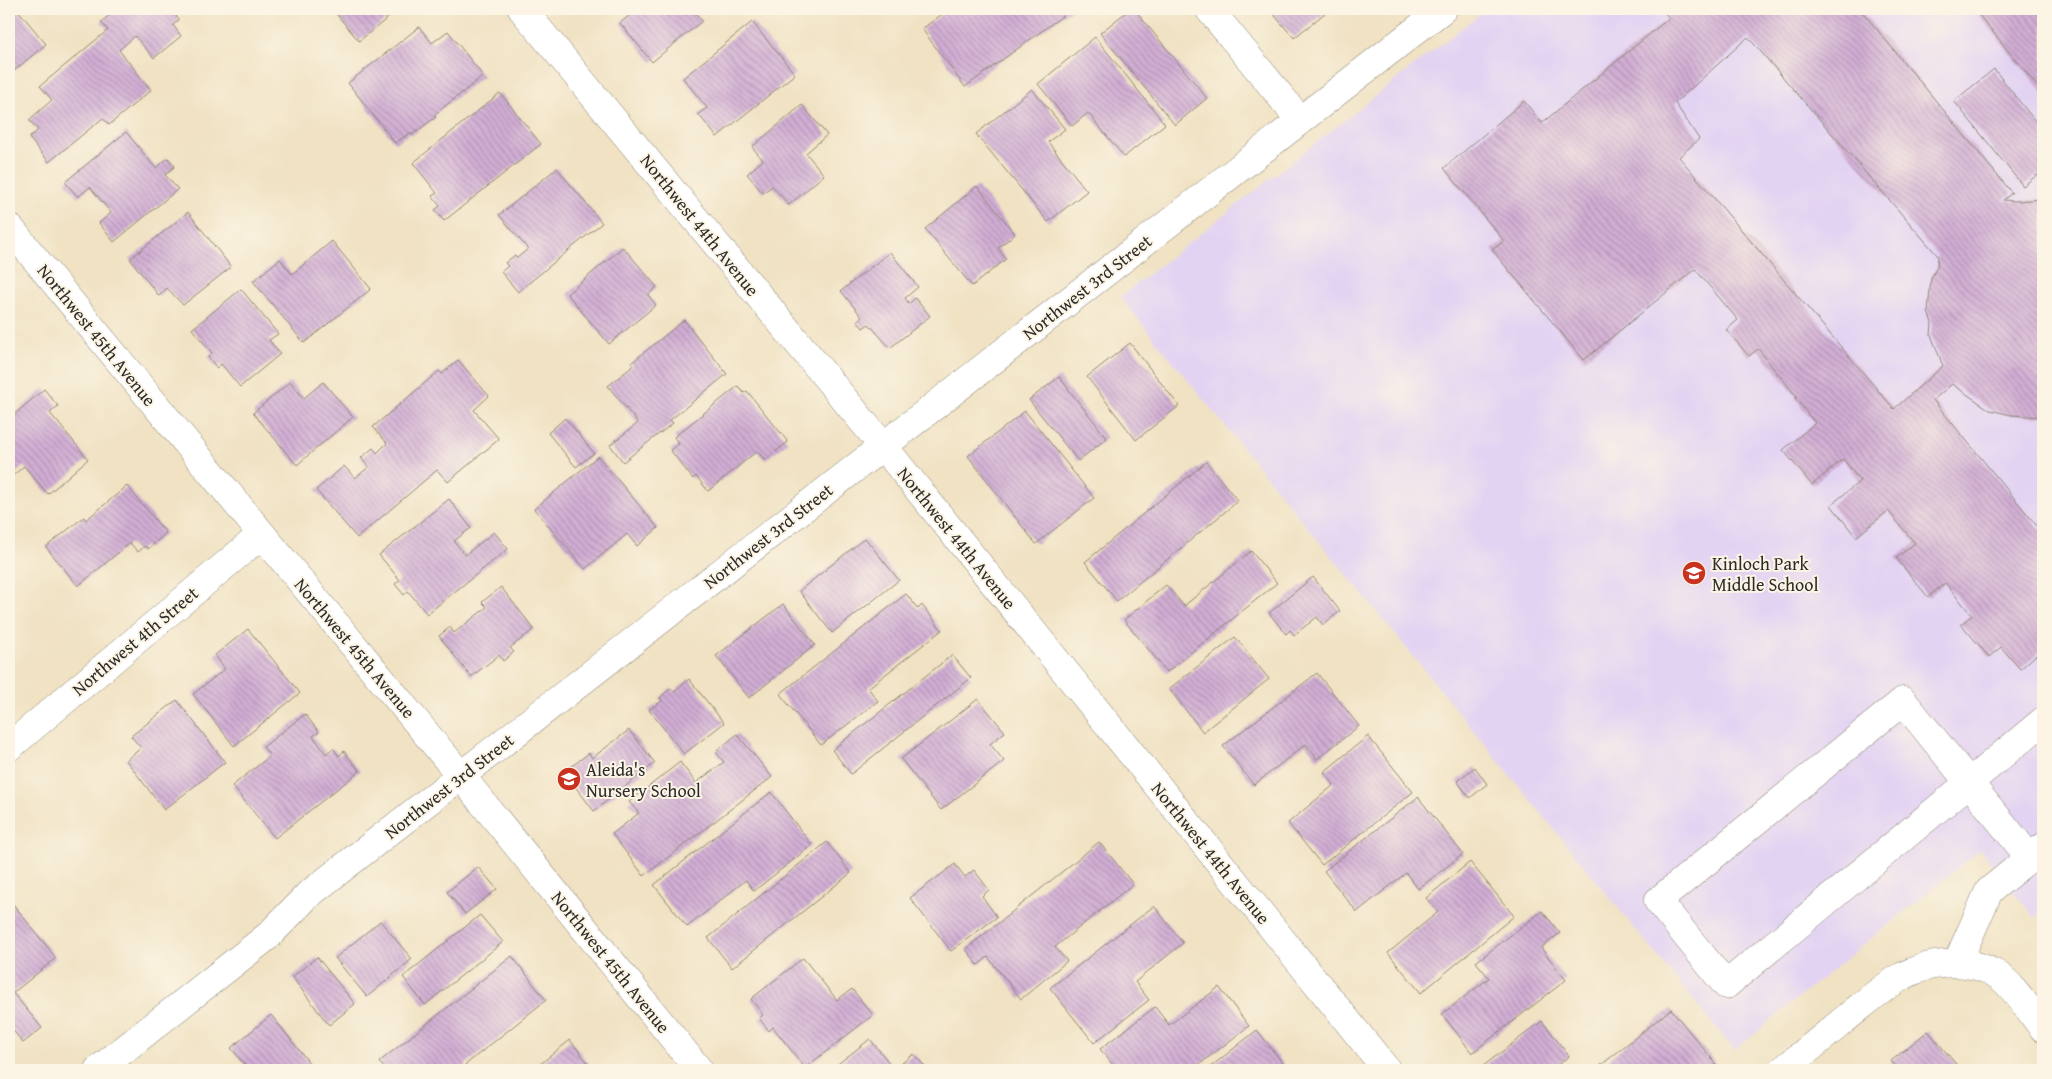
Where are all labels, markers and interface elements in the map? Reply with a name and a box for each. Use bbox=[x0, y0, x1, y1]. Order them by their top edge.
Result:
street label: Northwest 44th Avenue bbox=[634, 148, 766, 302]
street label: Northwest 3rd Street bbox=[1016, 227, 1158, 346]
street label: Northwest 45th Avenue bbox=[31, 258, 163, 412]
street label: Northwest 44th Avenue bbox=[891, 461, 1023, 615]
street label: Northwest 3rd Street bbox=[697, 476, 839, 595]
place label: Kinloch Park Middle School bbox=[1712, 550, 1819, 598]
school or university icon: Kinloch Park Middle School bbox=[1681, 560, 1707, 586]
street label: Northwest 45th Avenue bbox=[288, 572, 422, 724]
street label: Northwest 4th Street bbox=[66, 580, 205, 702]
street label: Northwest 3rd Street bbox=[378, 726, 520, 845]
place label: Aleida's Nursery School bbox=[586, 756, 701, 804]
school or university icon: Aleida's Nursery School bbox=[556, 766, 582, 792]
street label: Northwest 44th Avenue bbox=[1145, 776, 1277, 930]
street label: Northwest 45th Avenue bbox=[545, 885, 677, 1039]

